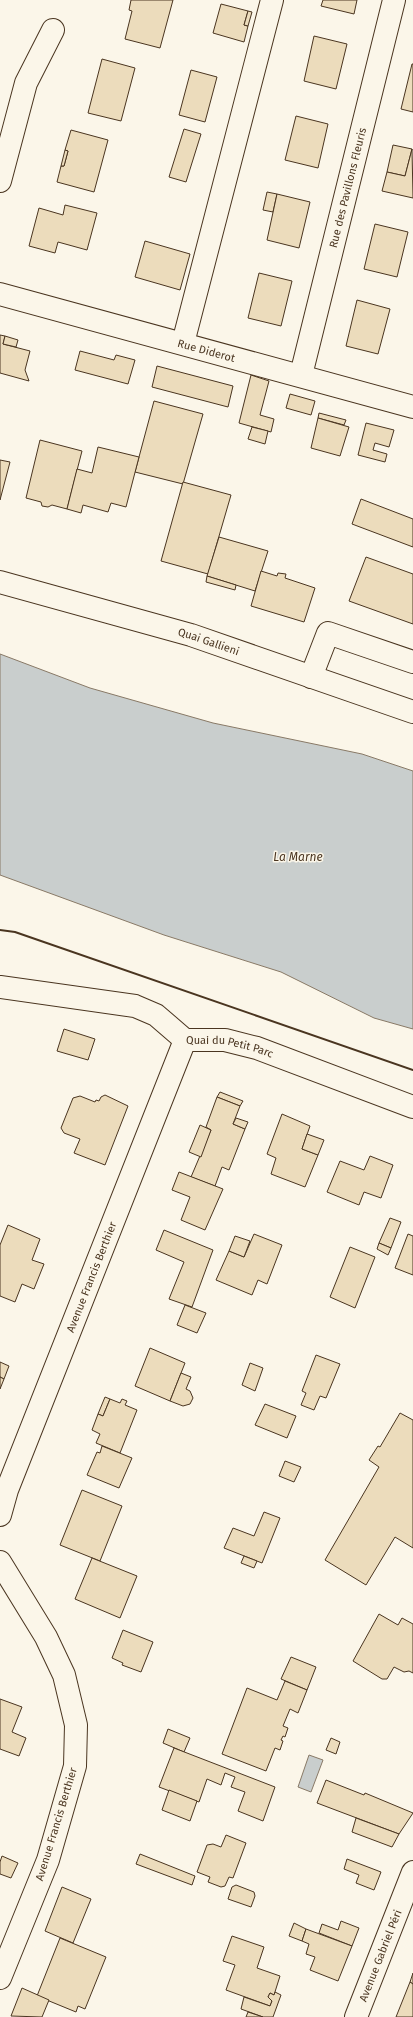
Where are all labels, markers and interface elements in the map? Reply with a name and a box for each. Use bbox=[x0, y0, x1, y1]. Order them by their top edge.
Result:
street label: Rue des Pavillons Fleuris bbox=[327, 126, 369, 249]
street label: Rue Diderot bbox=[176, 337, 237, 365]
street label: Quai Gallieni bbox=[176, 626, 241, 658]
water label: La Marne bbox=[273, 850, 323, 864]
street label: Quai du Petit Parc bbox=[186, 1034, 275, 1061]
street label: Avenue Francis Berthier bbox=[64, 1219, 120, 1334]
street label: Avenue Francis Berthier bbox=[33, 1765, 80, 1882]
street label: Avenue Gabriel Péri bbox=[357, 1908, 405, 2004]

